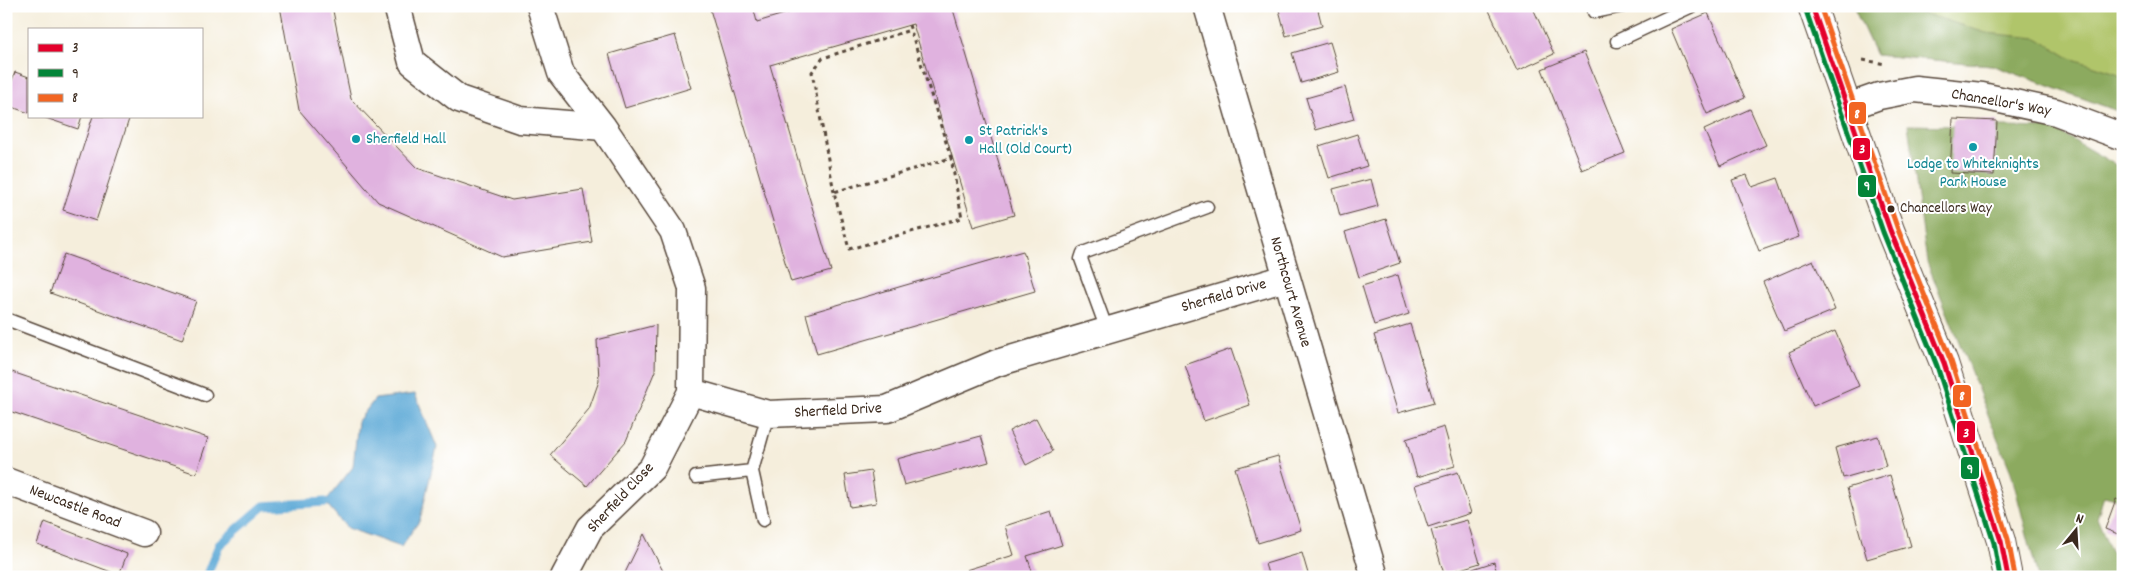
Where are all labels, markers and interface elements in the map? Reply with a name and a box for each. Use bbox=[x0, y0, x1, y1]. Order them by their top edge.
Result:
legend bbox=[28, 28, 202, 118]
text: 3 bbox=[72, 38, 79, 60]
text: 9 bbox=[72, 64, 79, 86]
street label: Chancellor's Way bbox=[1949, 83, 2053, 123]
text: 8 bbox=[72, 88, 78, 110]
line badge: 8 bbox=[1848, 101, 1867, 125]
text: 8 bbox=[1854, 105, 1860, 125]
place label: St Patrick's Hall (Old Court) bbox=[979, 120, 1072, 161]
place label: Sherfield Hall bbox=[366, 128, 446, 151]
marker: Sherfield Hall bbox=[350, 133, 362, 145]
marker: St Patrick's Hall (Old Court) bbox=[963, 134, 975, 146]
line badge: 3 bbox=[1852, 137, 1871, 161]
text: 3 bbox=[1859, 140, 1865, 160]
marker: Lodge to Whiteknights Park House bbox=[1967, 141, 1979, 153]
place label: Lodge to Whiteknights Park House bbox=[1907, 153, 2039, 194]
line badge: 9 bbox=[1857, 174, 1877, 198]
text: 9 bbox=[1864, 177, 1870, 197]
place label: Chancellors Way bbox=[1900, 198, 1993, 220]
marker: Chancellors Way bbox=[1886, 204, 1896, 214]
street label: Northcourt Avenue bbox=[1263, 234, 1317, 350]
street label: Sherfield Drive bbox=[1179, 273, 1269, 319]
line badge: 8 bbox=[1952, 384, 1972, 408]
text: 8 bbox=[1959, 387, 1965, 407]
street label: Sherfield Drive bbox=[794, 397, 882, 425]
line badge: 3 bbox=[1956, 420, 1976, 444]
text: 3 bbox=[1963, 424, 1969, 444]
line badge: 9 bbox=[1960, 456, 1980, 480]
street label: Sherfield Close bbox=[582, 457, 660, 539]
text: 9 bbox=[1967, 460, 1973, 480]
street label: Newcastle Road bbox=[26, 479, 124, 535]
north arrow bbox=[2052, 506, 2102, 556]
text: N bbox=[2073, 509, 2086, 530]

